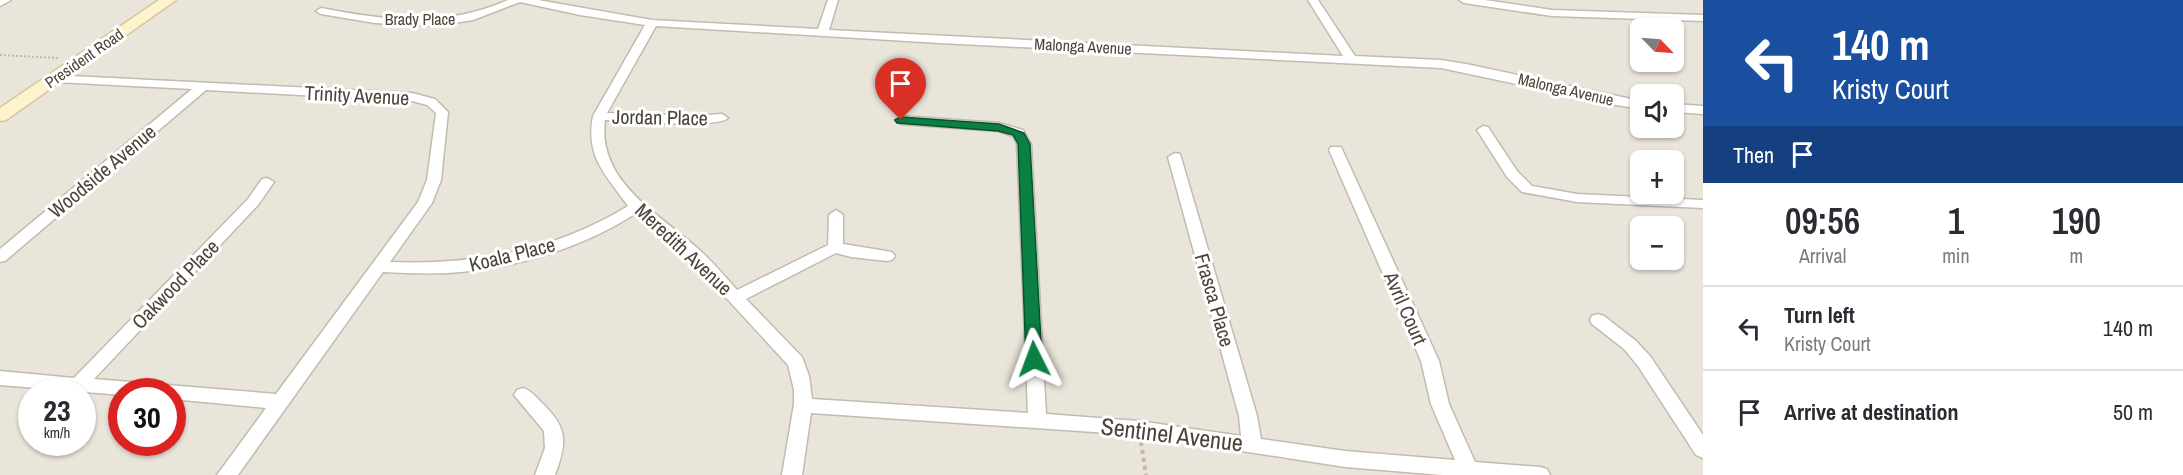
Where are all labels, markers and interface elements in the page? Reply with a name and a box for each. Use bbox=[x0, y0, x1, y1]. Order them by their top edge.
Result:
street label: Brady Place bbox=[385, 8, 455, 30]
text: 140 m bbox=[1832, 17, 1930, 73]
north arrow bbox=[1630, 18, 1684, 72]
map controls bbox=[1630, 18, 1684, 270]
street label: President Road bbox=[40, 23, 128, 93]
icon: left bbox=[1733, 24, 1811, 102]
street label: Malonga Avenue bbox=[1034, 32, 1132, 60]
pin bbox=[875, 58, 926, 120]
icon: arrive bbox=[884, 67, 917, 100]
street label: Malonga Avenue bbox=[1516, 67, 1616, 111]
text: Kristy Court bbox=[1832, 71, 1949, 107]
street label: Trinity Avenue bbox=[304, 79, 410, 111]
button: sound bbox=[1630, 84, 1684, 138]
street label: Jordan Place bbox=[612, 103, 708, 131]
street label: Woodside Avenue bbox=[43, 118, 161, 224]
icon: arrive bbox=[1786, 138, 1819, 171]
text: Then bbox=[1733, 140, 1774, 170]
button: + bbox=[1630, 150, 1684, 204]
street label: Meredith Avenue bbox=[630, 197, 738, 301]
text: 09:56 bbox=[1785, 197, 1860, 245]
text: 1 bbox=[1948, 197, 1964, 245]
text: 190 bbox=[2052, 197, 2101, 245]
button: − bbox=[1630, 216, 1684, 270]
street label: Koala Place bbox=[466, 230, 558, 278]
street label: Oakwood Place bbox=[125, 233, 225, 335]
text: Arrival bbox=[1799, 242, 1846, 269]
text: min bbox=[1942, 242, 1970, 269]
text: m bbox=[2069, 242, 2083, 269]
street label: Frasca Place bbox=[1189, 250, 1241, 350]
street label: Avril Court bbox=[1378, 266, 1434, 349]
text: Turn left bbox=[1784, 300, 1855, 330]
icon: left bbox=[1733, 312, 1766, 345]
text: 140 m bbox=[2103, 313, 2153, 343]
position arrow bbox=[1002, 327, 1066, 391]
text: Kristy Court bbox=[1784, 330, 1871, 357]
speed limit sign: 30 bbox=[108, 378, 186, 456]
text: 23 bbox=[43, 390, 71, 430]
icon: arrive bbox=[1733, 396, 1766, 429]
text: Arrive at destination bbox=[1784, 397, 1958, 427]
text: 50 m bbox=[2113, 397, 2153, 427]
street label: Sentinel Avenue bbox=[1099, 409, 1245, 459]
text: km/h bbox=[44, 422, 70, 443]

